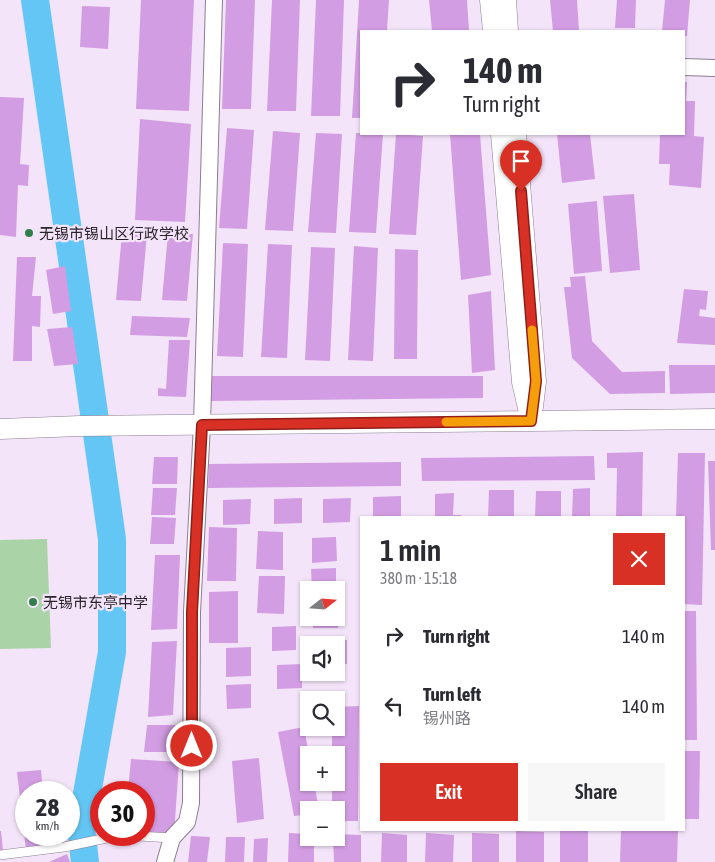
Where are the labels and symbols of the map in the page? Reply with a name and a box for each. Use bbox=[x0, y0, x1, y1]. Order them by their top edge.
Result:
pin bbox=[500, 140, 542, 191]
place label: 无锡市锡山区行政学校 bbox=[39, 225, 189, 242]
marker: 无锡市锡山区行政学校 bbox=[23, 227, 35, 239]
north arrow bbox=[300, 581, 345, 626]
place label: 无锡市东亭中学 bbox=[43, 594, 148, 611]
marker: 无锡市东亭中学 bbox=[27, 596, 39, 608]
position arrow bbox=[165, 719, 217, 771]
speed limit sign: 30 bbox=[90, 781, 155, 846]

